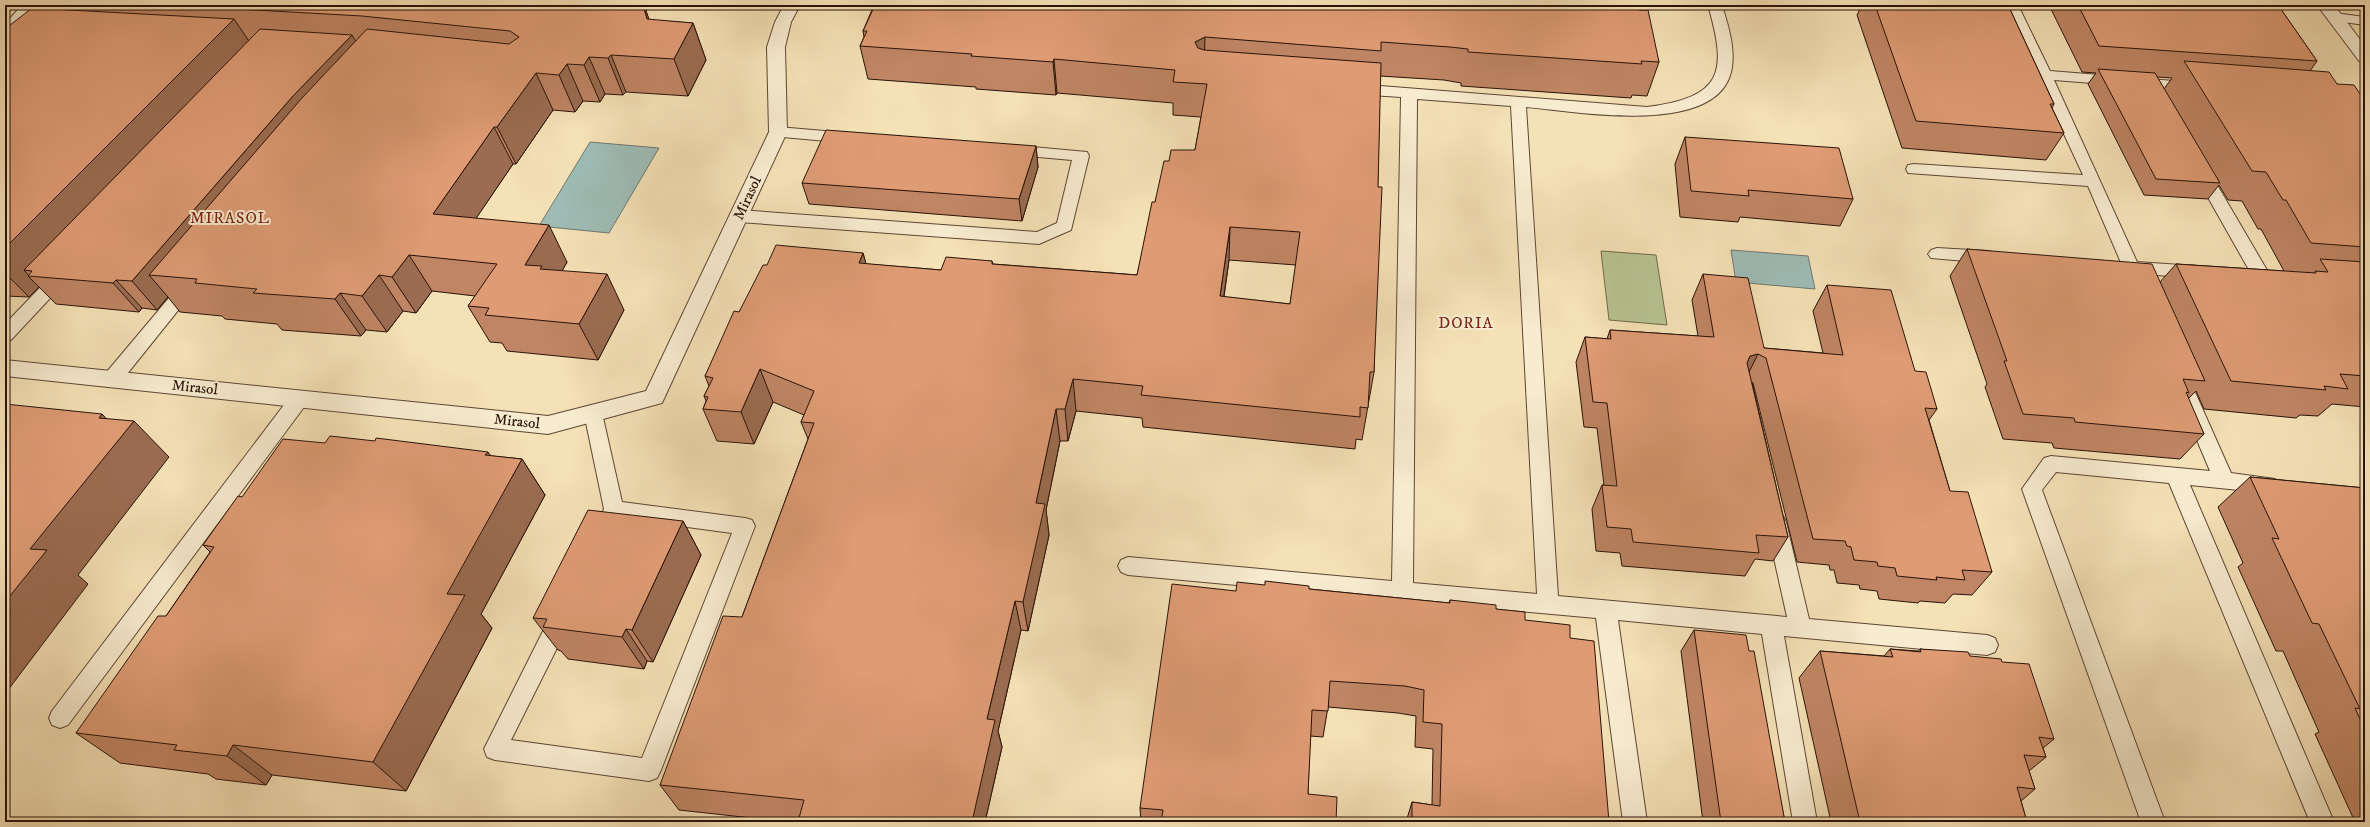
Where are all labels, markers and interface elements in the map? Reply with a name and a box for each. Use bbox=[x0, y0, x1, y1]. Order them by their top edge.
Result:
street label: Mirasol bbox=[729, 173, 766, 223]
district label: MIRASOL bbox=[190, 208, 270, 228]
district label: DORIA bbox=[1438, 313, 1494, 333]
street label: Mirasol bbox=[171, 376, 219, 399]
street label: Mirasol bbox=[493, 410, 541, 433]

